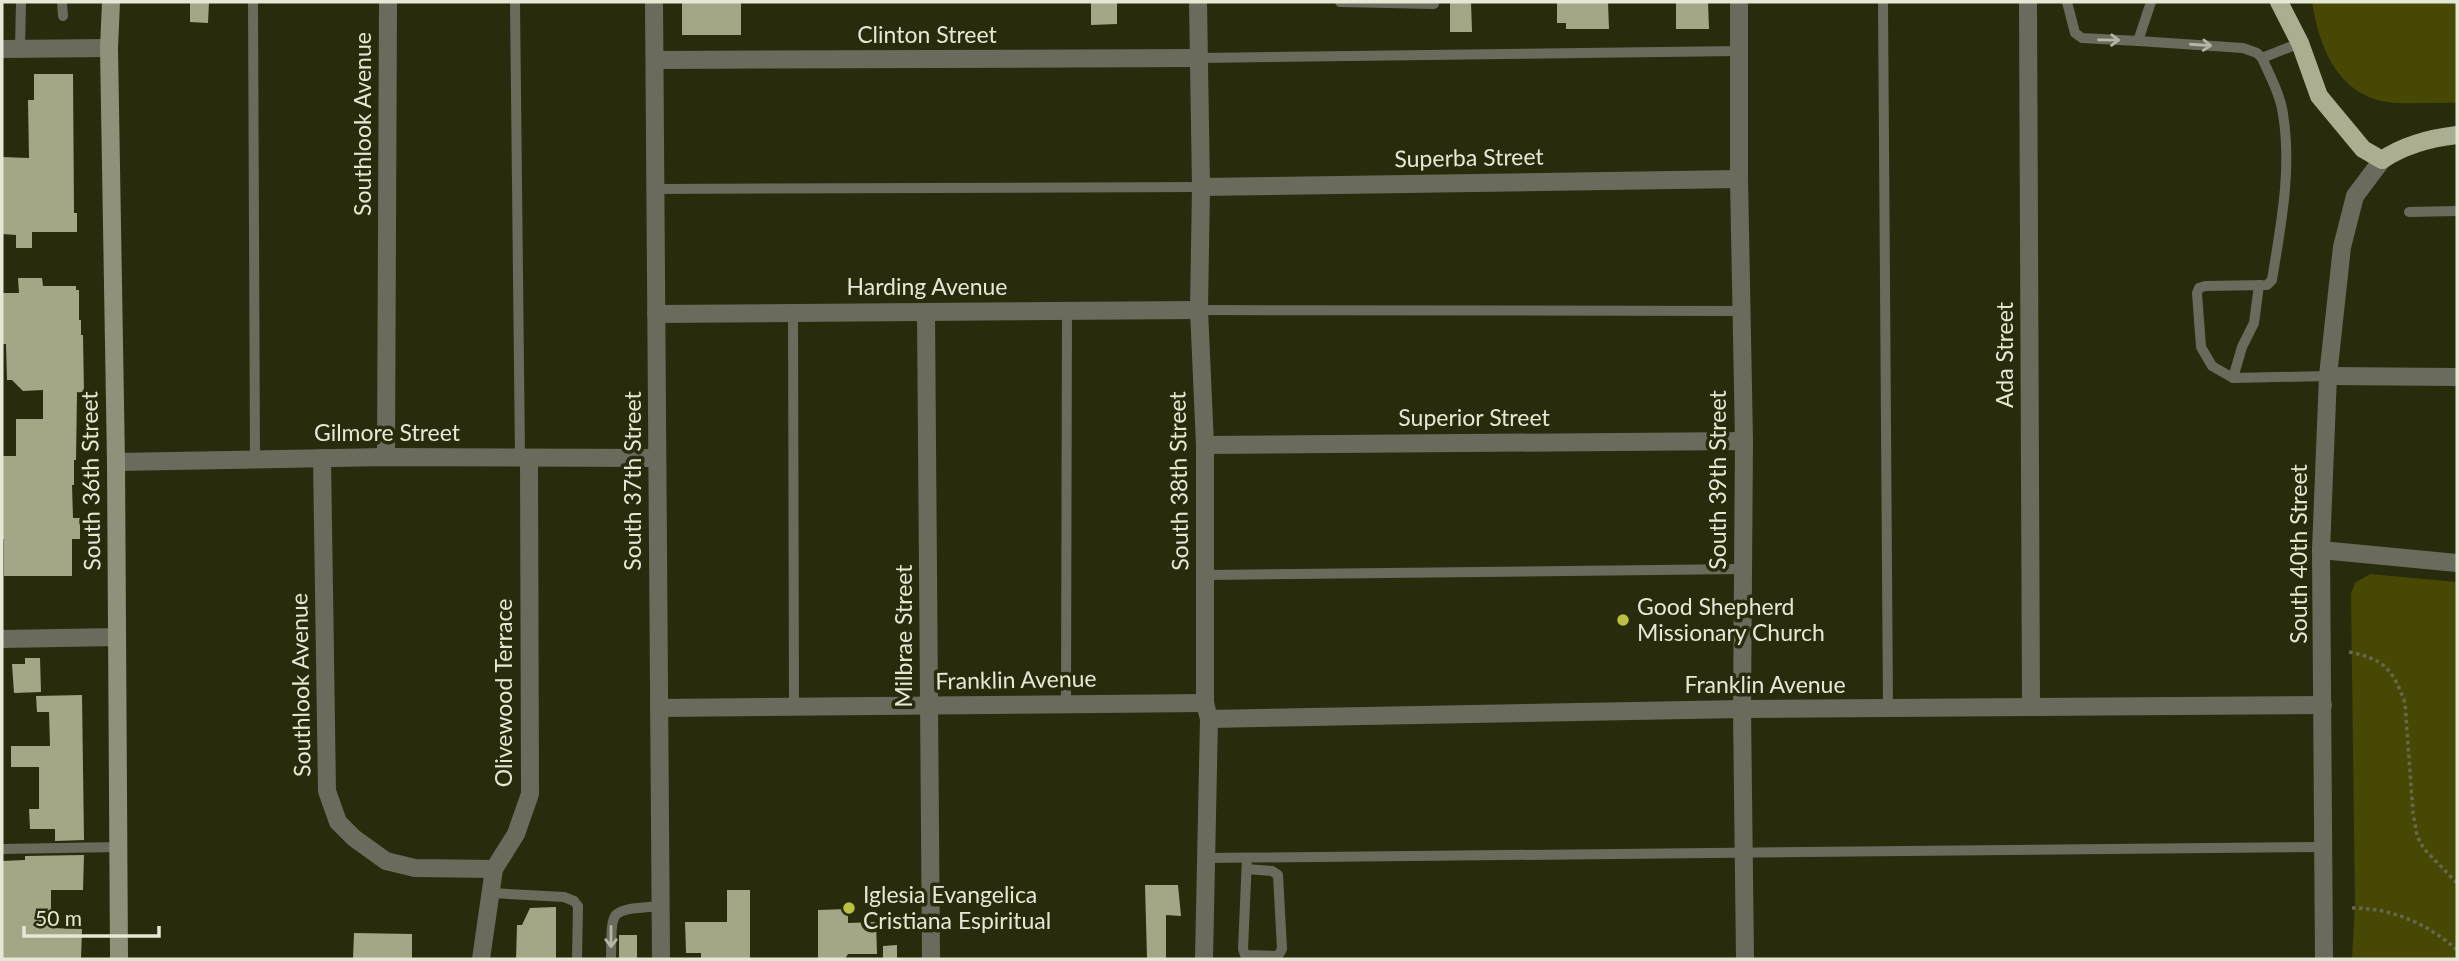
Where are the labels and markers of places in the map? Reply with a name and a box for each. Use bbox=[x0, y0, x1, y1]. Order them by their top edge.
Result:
place label: Good Shepherd Missionary Church bbox=[1637, 592, 1825, 646]
marker: Good Shepherd Missionary Church bbox=[1615, 612, 1631, 628]
place label: Iglesia Evangelica Cristiana Espiritual bbox=[863, 880, 1051, 934]
marker: Iglesia Evangelica Cristiana Espiritual bbox=[841, 900, 857, 916]

